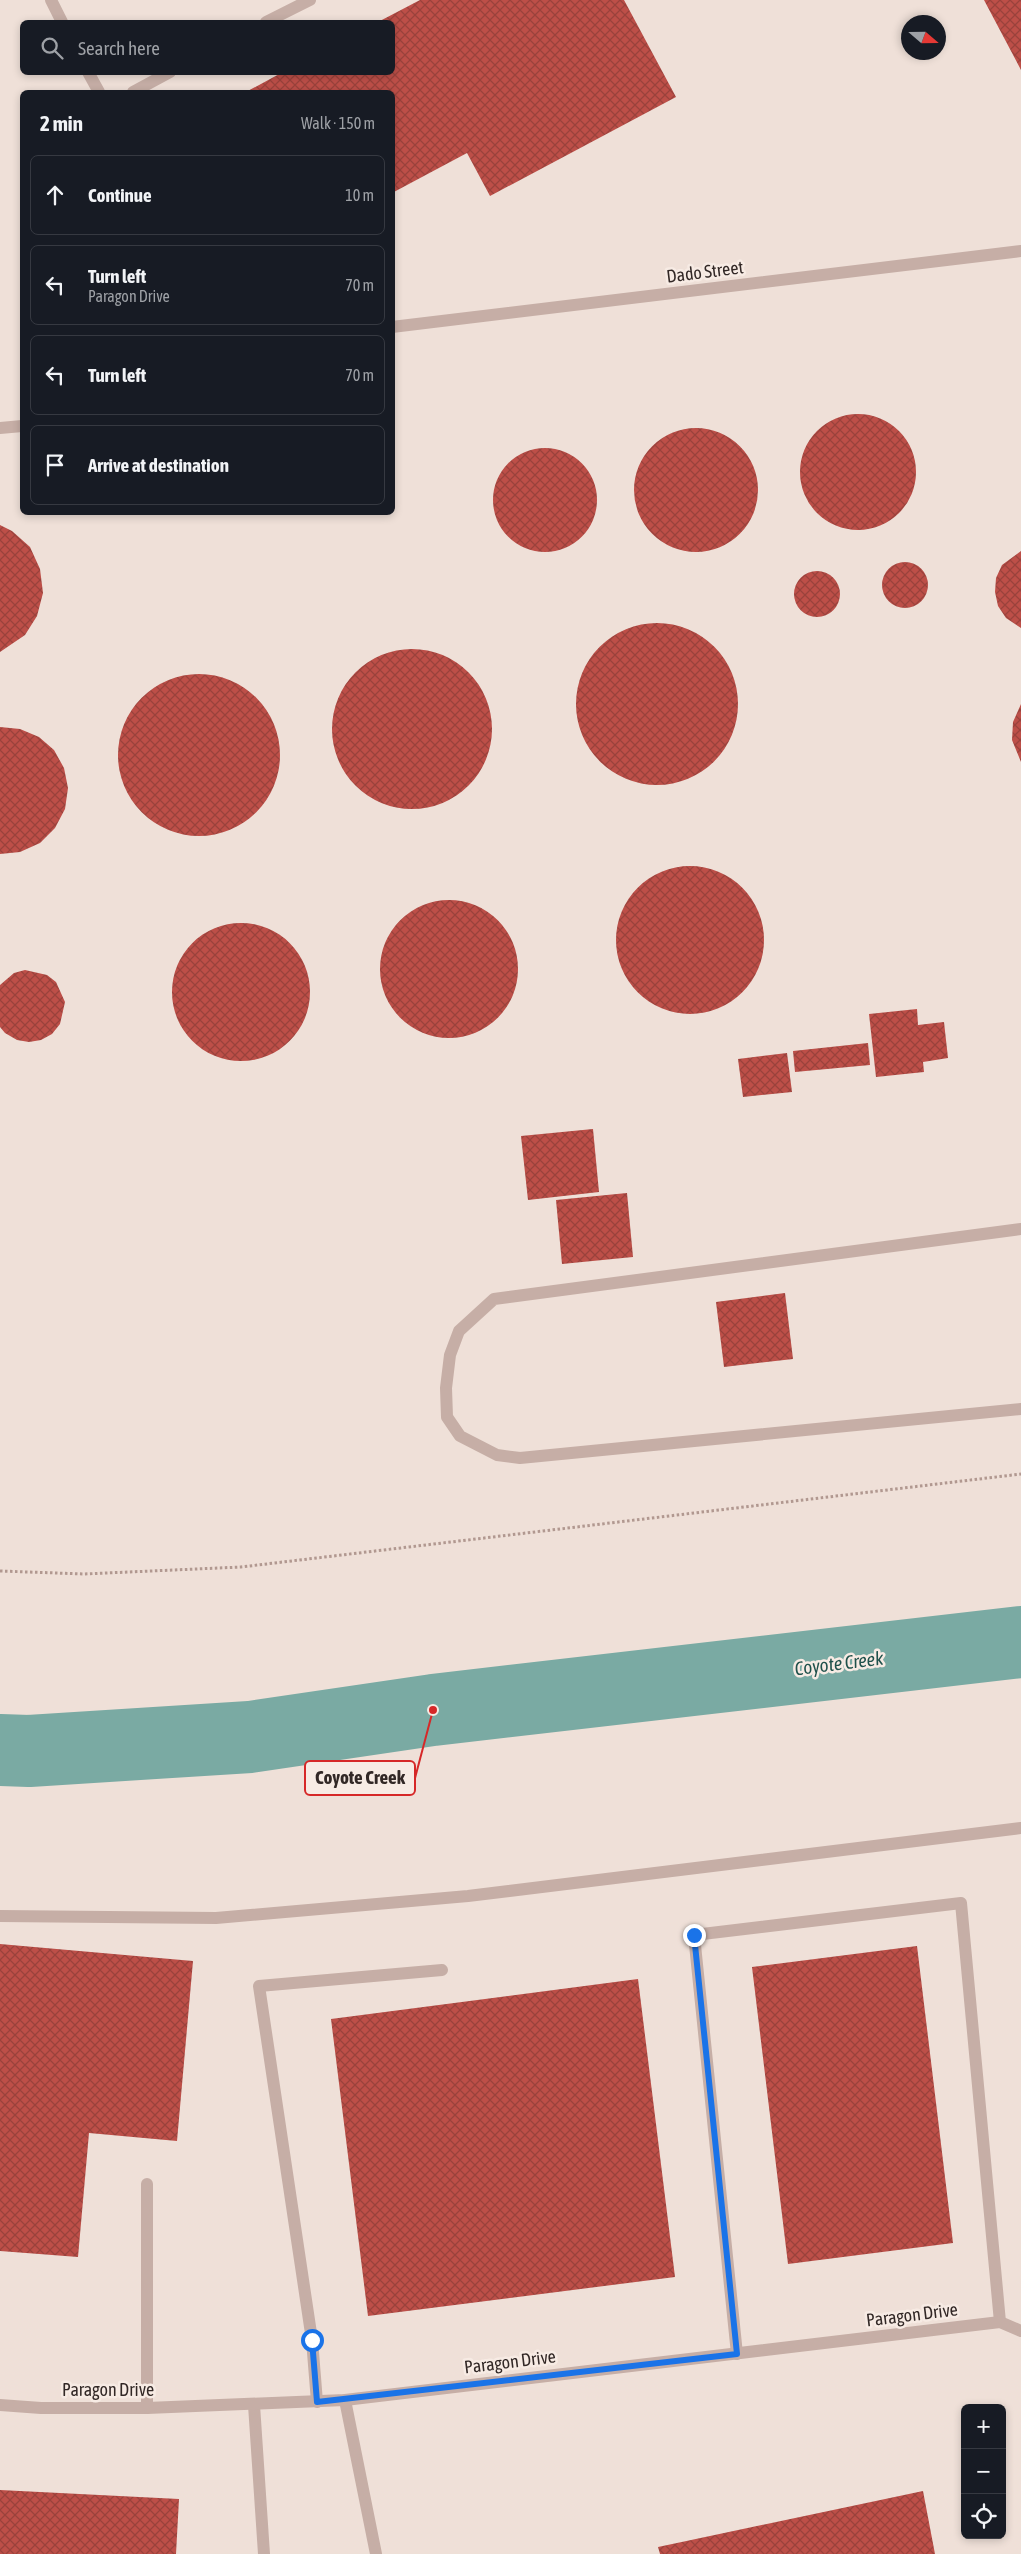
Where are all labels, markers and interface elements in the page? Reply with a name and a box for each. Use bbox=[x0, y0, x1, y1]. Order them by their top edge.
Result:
north arrow bbox=[901, 15, 946, 60]
search box bbox=[20, 20, 395, 75]
icon: search bbox=[38, 34, 66, 62]
text: Search here bbox=[78, 37, 160, 59]
text: 2 min bbox=[40, 111, 83, 135]
text: Walk · 150 m bbox=[301, 114, 375, 132]
icon: ahead bbox=[41, 181, 69, 209]
text: Continue bbox=[88, 184, 152, 206]
text: 10 m bbox=[345, 186, 374, 204]
street label: Dado Street bbox=[665, 256, 745, 287]
text: Turn left bbox=[88, 265, 146, 287]
icon: left bbox=[41, 271, 69, 299]
text: 70 m bbox=[345, 276, 374, 294]
text: Paragon Drive bbox=[88, 287, 170, 305]
icon: left bbox=[41, 361, 69, 389]
text: Turn left bbox=[88, 364, 146, 386]
text: 70 m bbox=[345, 366, 374, 384]
icon: arrive bbox=[41, 451, 69, 479]
text: Arrive at destination bbox=[88, 454, 229, 476]
water label: Coyote Creek bbox=[793, 1647, 885, 1679]
callout: Coyote Creek bbox=[305, 1761, 415, 1795]
text: Coyote Creek bbox=[315, 1766, 406, 1788]
route end bbox=[683, 1924, 706, 1947]
street label: Paragon Drive bbox=[865, 2298, 959, 2331]
route start bbox=[301, 2329, 324, 2352]
street label: Paragon Drive bbox=[463, 2345, 557, 2378]
street label: Paragon Drive bbox=[62, 2379, 154, 2400]
map controls bbox=[961, 2404, 1006, 2539]
button: + bbox=[961, 2404, 1006, 2449]
button: − bbox=[961, 2449, 1006, 2494]
button: locate bbox=[961, 2494, 1006, 2539]

